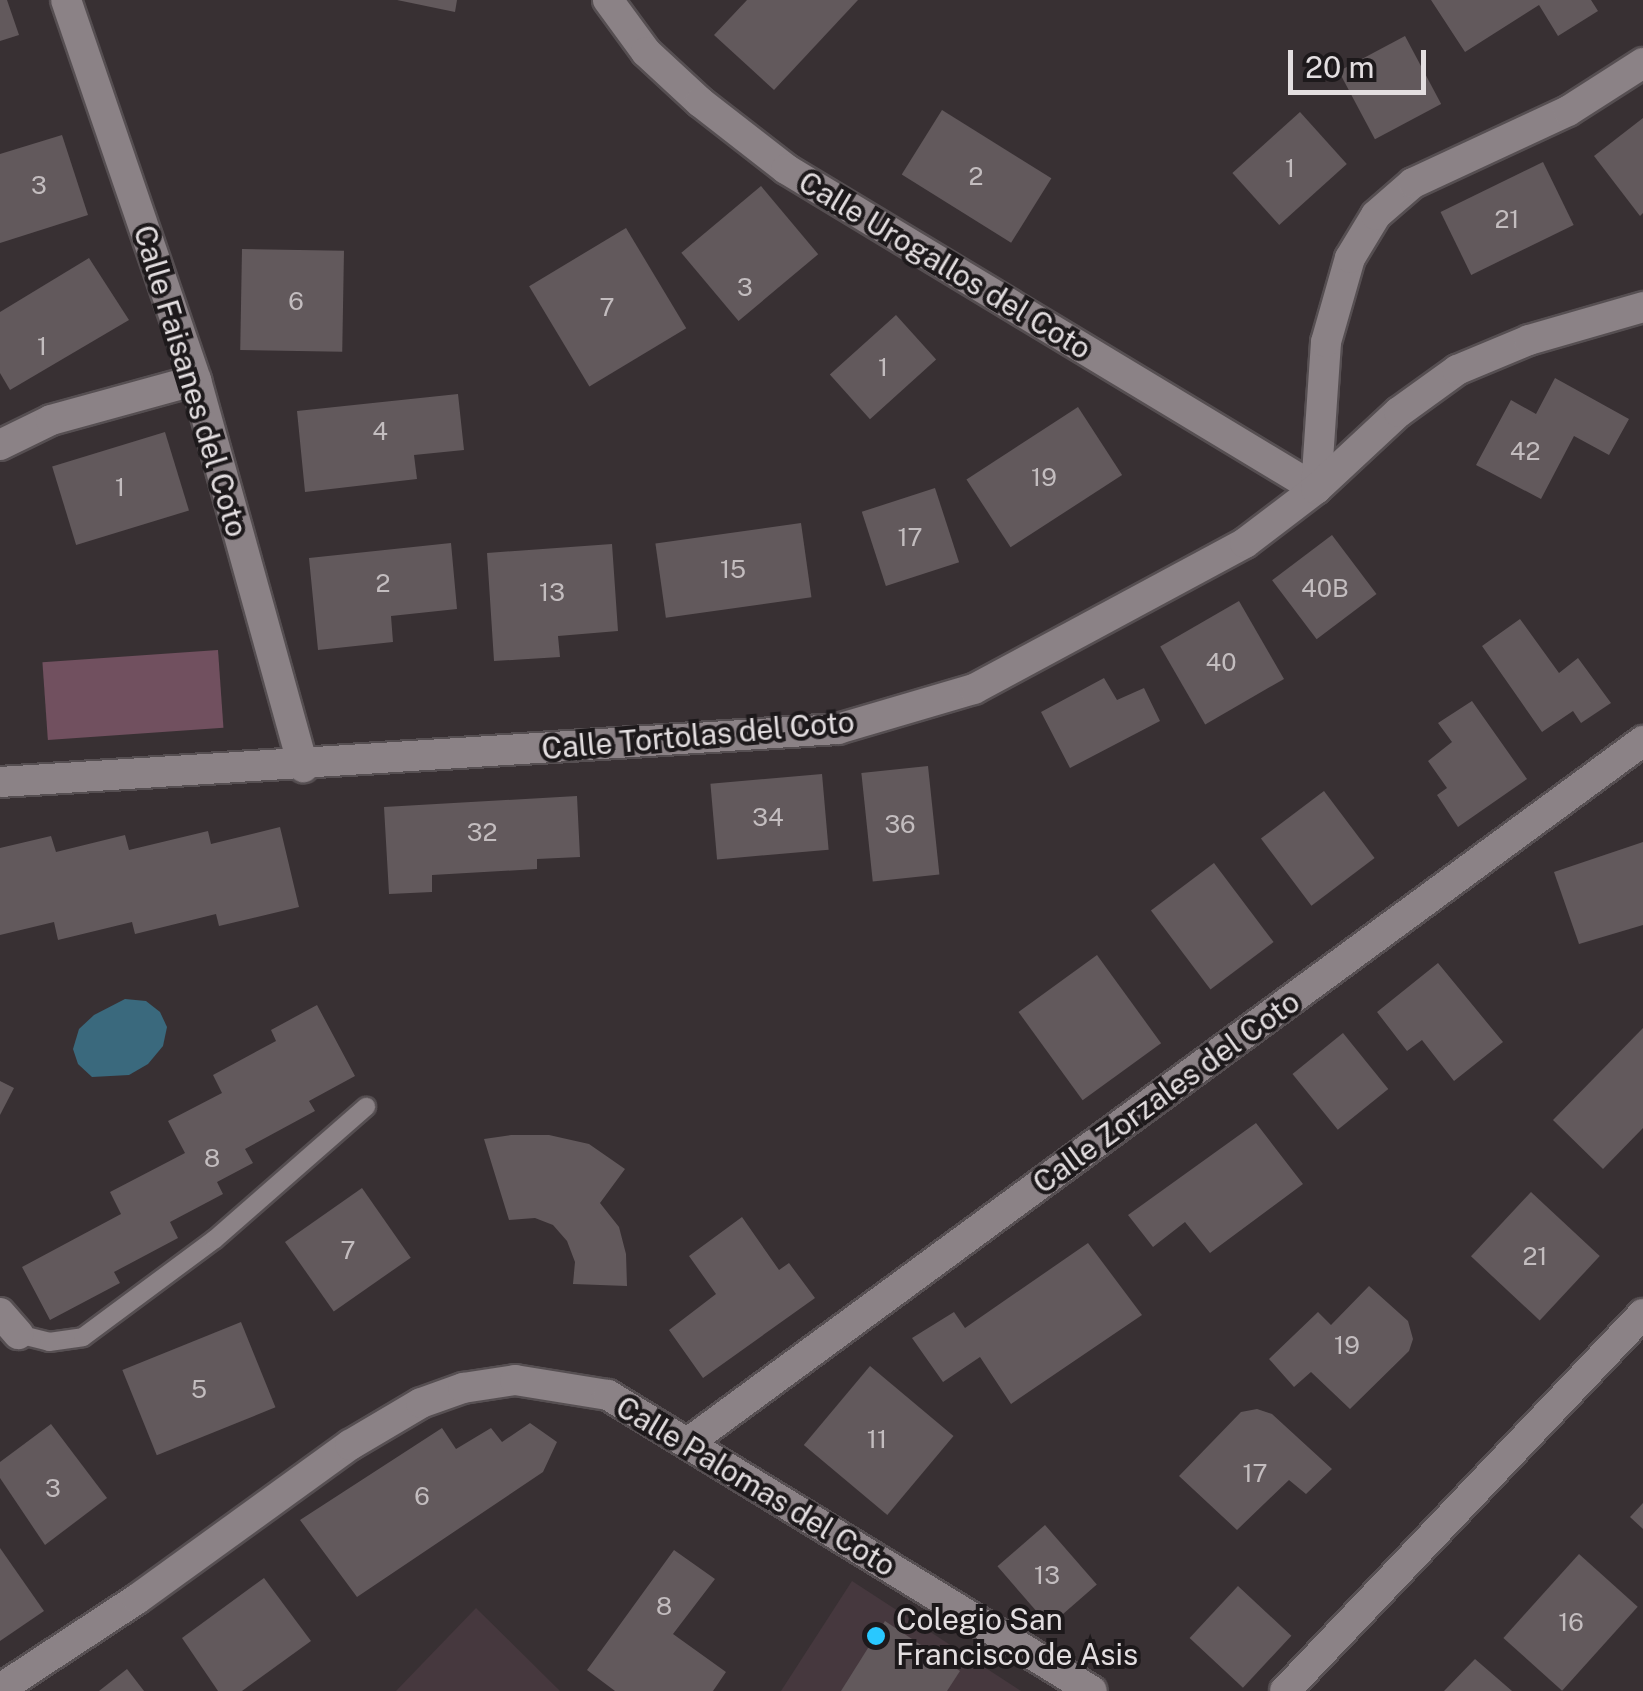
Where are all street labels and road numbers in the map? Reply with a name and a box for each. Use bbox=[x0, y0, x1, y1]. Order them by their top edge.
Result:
street label: Calle Urogallos del Coto bbox=[792, 163, 1098, 367]
street label: Calle Faisanes del Coto bbox=[126, 220, 256, 542]
street label: Calle Tortolas del Coto bbox=[540, 703, 856, 767]
street label: Calle Zorzales del Coto bbox=[1026, 983, 1306, 1201]
street label: Calle Palomas del Coto bbox=[610, 1388, 902, 1584]

